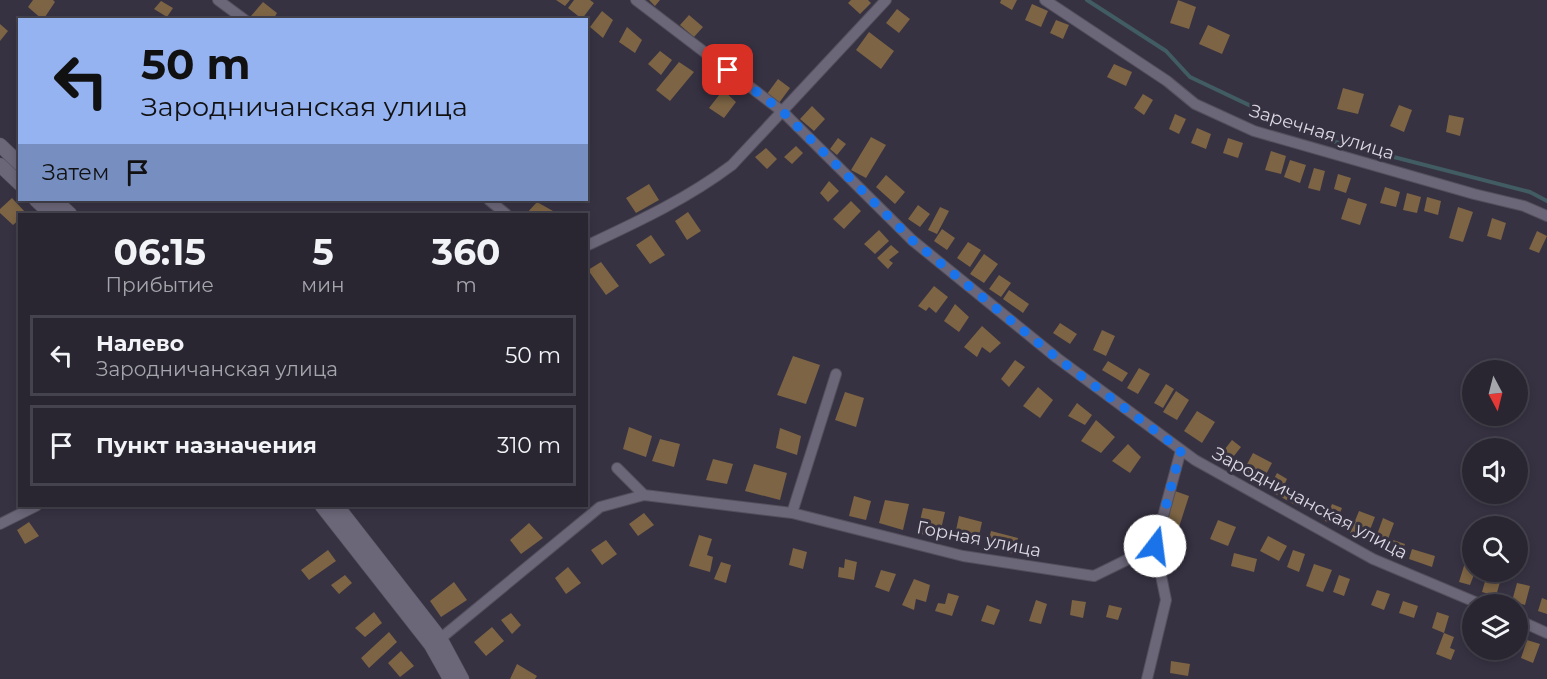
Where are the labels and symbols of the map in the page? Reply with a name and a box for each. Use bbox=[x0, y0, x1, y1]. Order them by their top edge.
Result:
pin bbox=[702, 44, 753, 95]
street label: Заречная улица bbox=[1247, 99, 1397, 165]
north arrow bbox=[1462, 360, 1528, 426]
street label: Зародничанская улица bbox=[1209, 442, 1411, 564]
position arrow bbox=[1123, 514, 1187, 578]
street label: Горная улица bbox=[915, 516, 1043, 562]

